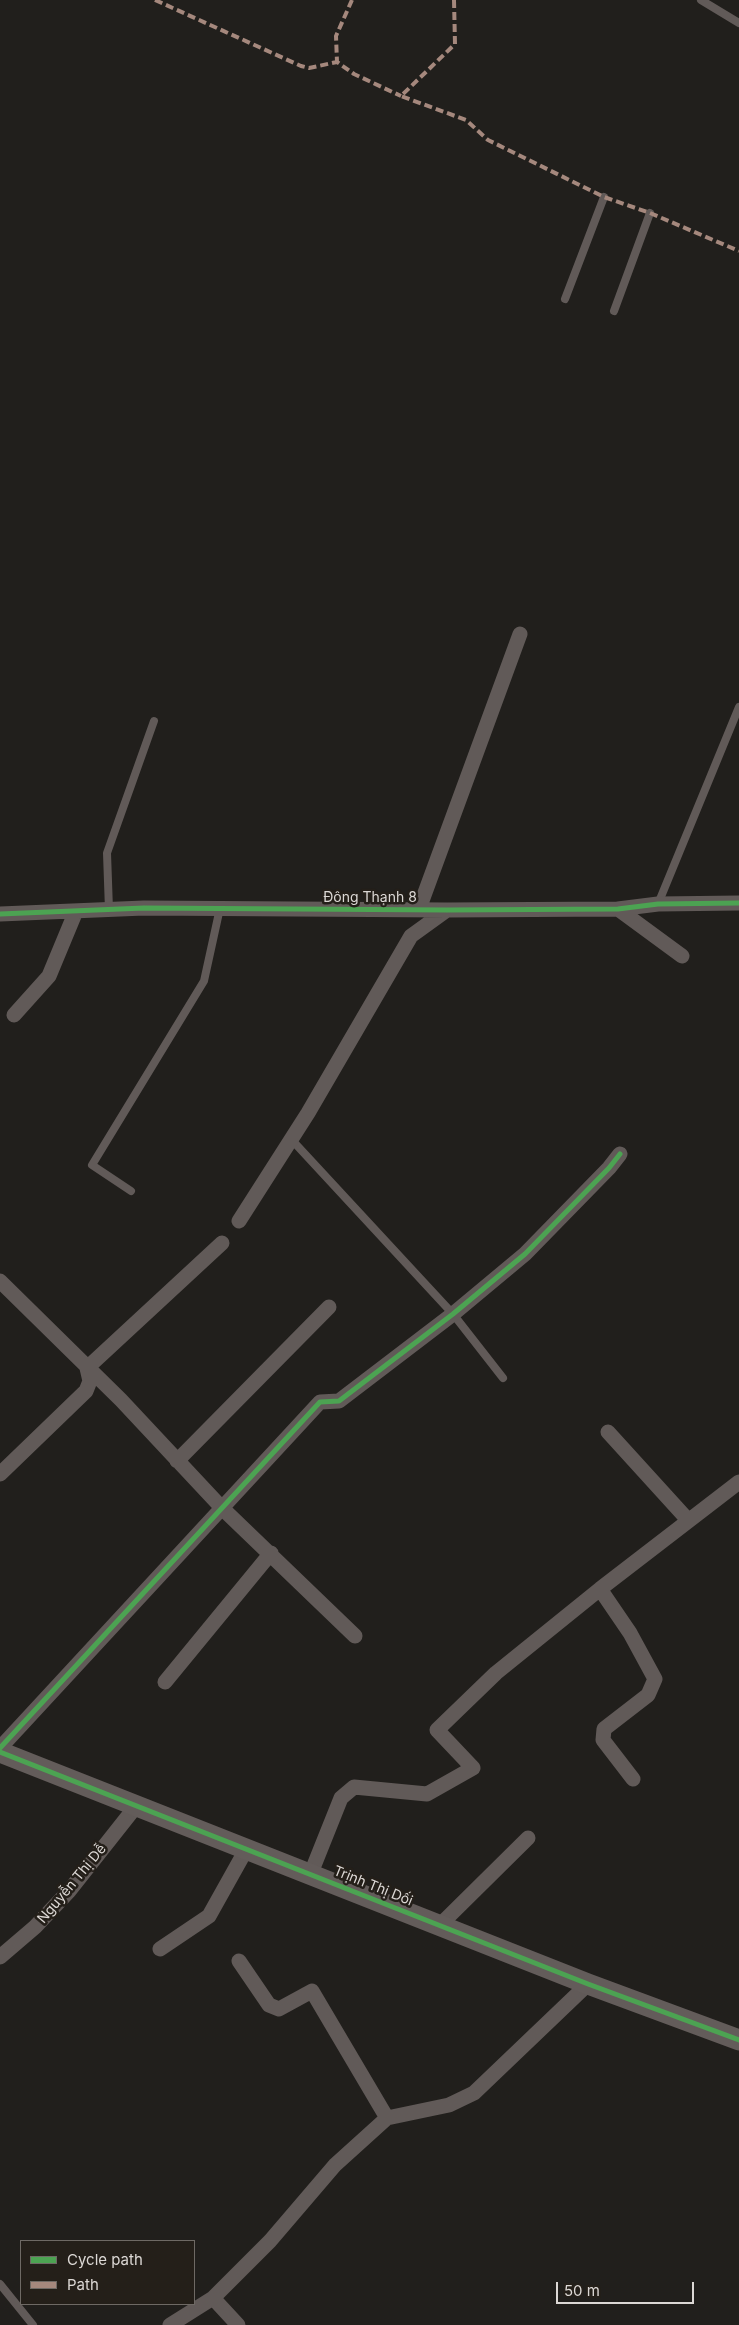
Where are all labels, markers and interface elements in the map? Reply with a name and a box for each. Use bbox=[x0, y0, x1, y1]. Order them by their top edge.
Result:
street label: Đông Thạnh 8 bbox=[323, 890, 417, 906]
street label: Nguyễn Thị Dễ bbox=[34, 1841, 110, 1927]
street label: Trịnh Thị Dối bbox=[331, 1862, 415, 1910]
legend bbox=[20, 2240, 195, 2305]
text: Cycle path bbox=[67, 2250, 143, 2269]
scale bar bbox=[559, 2272, 696, 2304]
text: Path bbox=[67, 2275, 99, 2294]
text: 50 m bbox=[564, 2281, 600, 2300]

